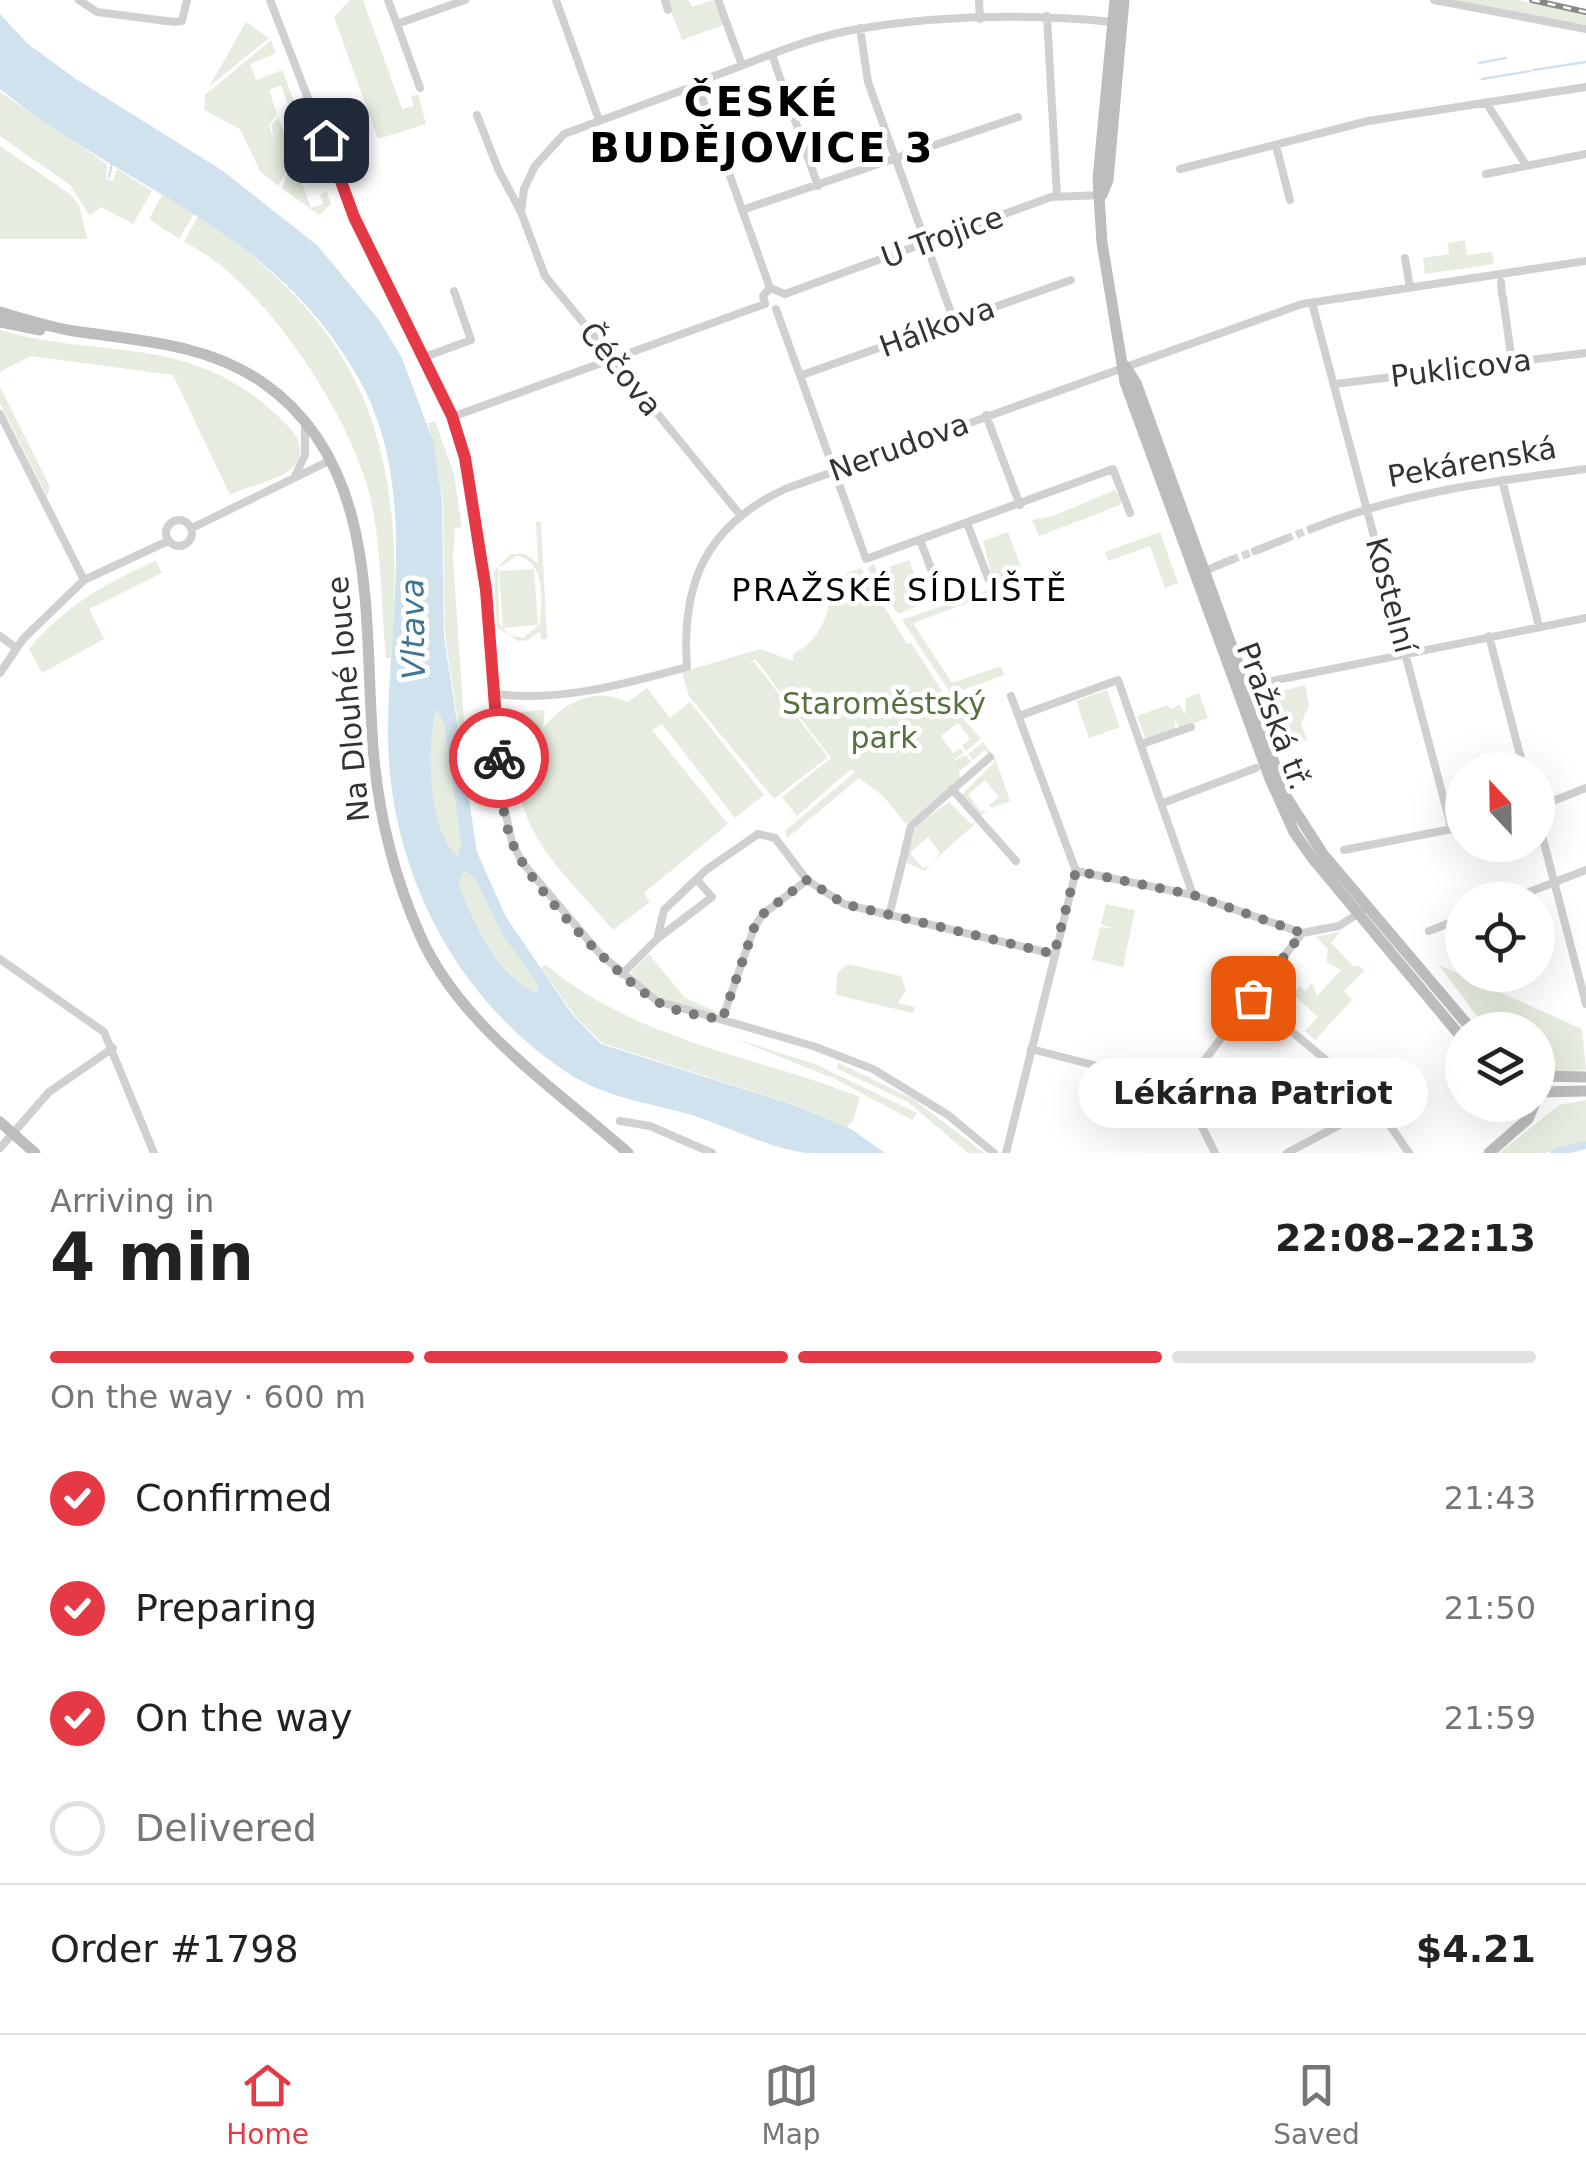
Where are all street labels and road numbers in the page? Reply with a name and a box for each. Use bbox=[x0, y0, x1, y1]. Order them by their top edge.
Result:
street label: U Trojice bbox=[876, 199, 1008, 275]
street label: Hálkova bbox=[875, 290, 999, 364]
street label: Čéčova bbox=[573, 314, 670, 423]
street label: Puklicova bbox=[1389, 342, 1533, 394]
street label: Nerudova bbox=[825, 406, 973, 488]
street label: Pekárenská bbox=[1385, 430, 1559, 494]
street label: Kostelní bbox=[1359, 533, 1424, 658]
street label: Na Dlouhé louce bbox=[320, 575, 376, 823]
street label: Pražská tř. bbox=[1230, 637, 1318, 795]

